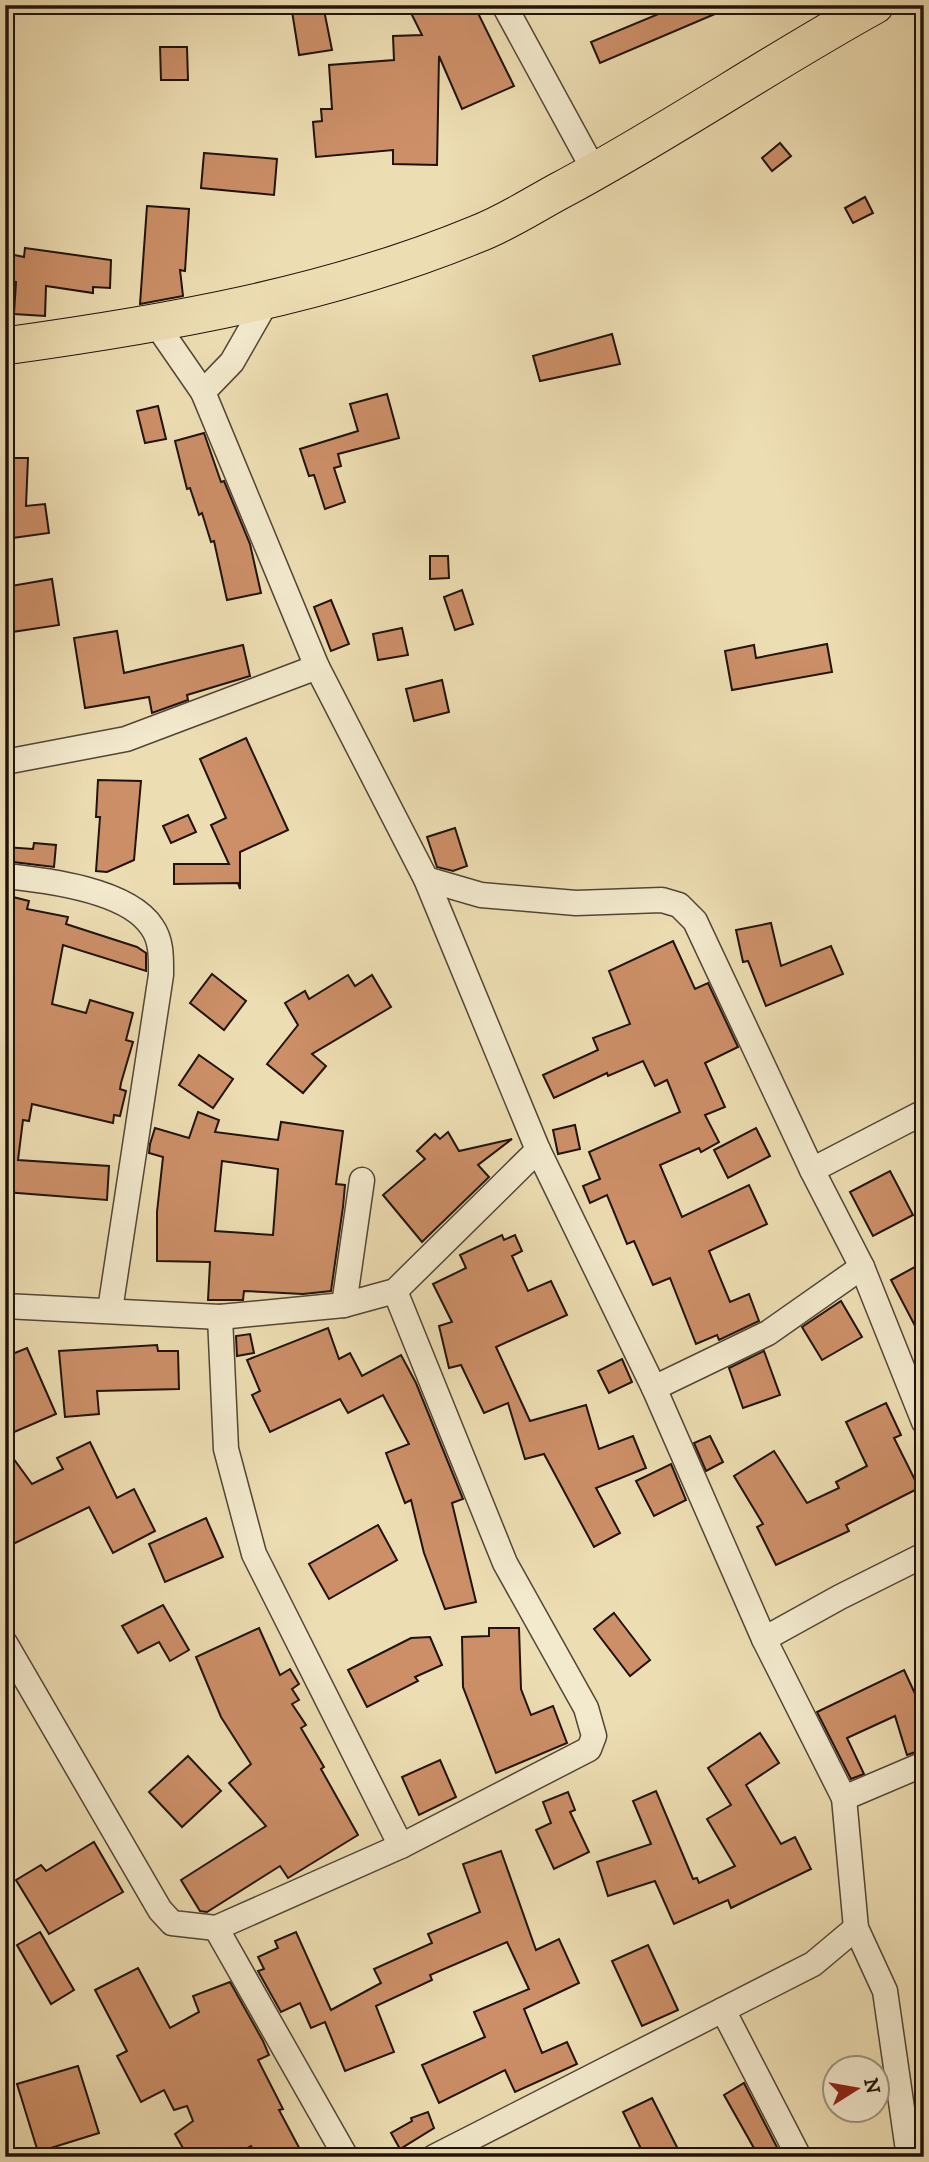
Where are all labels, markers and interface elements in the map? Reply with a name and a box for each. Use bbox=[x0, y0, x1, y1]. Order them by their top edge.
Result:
north arrow bbox=[820, 2054, 890, 2124]
text: N bbox=[858, 2076, 884, 2096]

